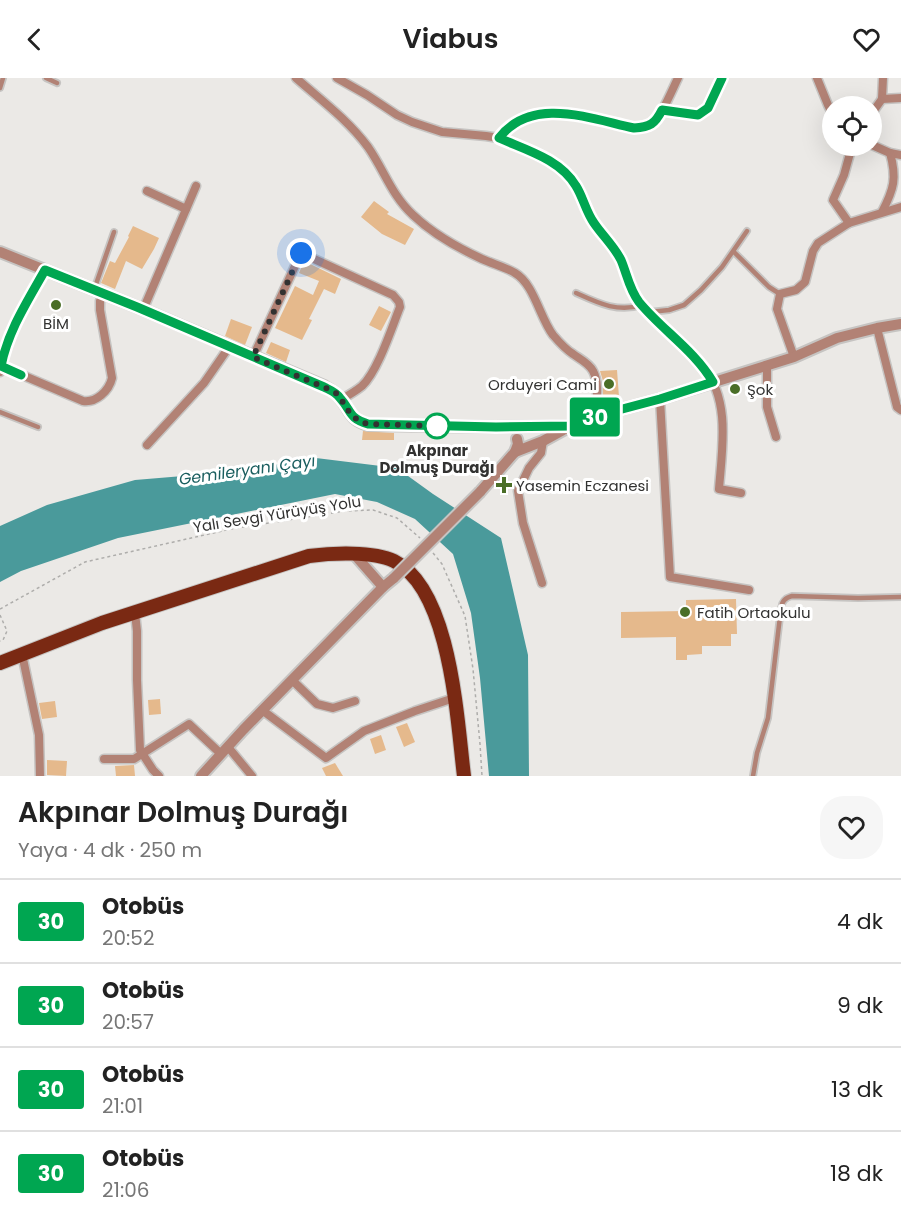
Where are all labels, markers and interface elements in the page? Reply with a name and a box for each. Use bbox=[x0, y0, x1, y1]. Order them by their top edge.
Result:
text: Viabus bbox=[403, 20, 498, 57]
icon: back bbox=[18, 23, 51, 56]
icon: heart bbox=[850, 23, 883, 56]
map controls bbox=[822, 96, 882, 156]
button: locate bbox=[822, 96, 882, 156]
your location bbox=[286, 238, 316, 268]
marker: BİM bbox=[49, 298, 63, 312]
place label: BİM bbox=[43, 313, 69, 334]
place label: Orduyeri Cami bbox=[488, 374, 597, 395]
marker: Orduyeri Cami bbox=[602, 377, 616, 391]
place label: Şok bbox=[747, 379, 773, 400]
marker: Şok bbox=[728, 382, 742, 396]
line badge: 30 bbox=[568, 398, 622, 436]
text: 30 bbox=[582, 403, 608, 432]
marker: Akpınar Dolmuş Durağı bbox=[424, 413, 450, 439]
place label: Akpınar Dolmuş Durağı bbox=[379, 440, 495, 478]
water label: Gemileryanı Çayı bbox=[177, 449, 317, 491]
place label: Yasemin Eczanesi bbox=[516, 475, 649, 496]
marker: Yasemin Eczanesi bbox=[497, 478, 511, 492]
street label: Yalı Sevgi Yürüyüş Yolu bbox=[192, 490, 362, 538]
place label: Fatih Ortaokulu bbox=[697, 602, 811, 623]
marker: Fatih Ortaokulu bbox=[678, 605, 692, 619]
text: Akpınar Dolmuş Durağı bbox=[18, 793, 348, 832]
button: heart bbox=[820, 796, 883, 859]
text: Yaya · 4 dk · 250 m bbox=[18, 836, 202, 864]
text: Otobüs bbox=[102, 891, 184, 922]
text: 4 dk bbox=[837, 906, 883, 937]
text: 30 bbox=[38, 907, 64, 936]
text: 20:52 bbox=[102, 924, 154, 952]
text: Otobüs bbox=[102, 975, 184, 1006]
text: 9 dk bbox=[837, 990, 883, 1021]
text: 30 bbox=[38, 991, 64, 1020]
text: 20:57 bbox=[102, 1008, 154, 1036]
text: Otobüs bbox=[102, 1059, 184, 1090]
text: 13 dk bbox=[831, 1074, 883, 1105]
text: 30 bbox=[38, 1075, 64, 1104]
text: 21:01 bbox=[102, 1092, 143, 1120]
text: Otobüs bbox=[102, 1143, 184, 1174]
text: 18 dk bbox=[830, 1158, 883, 1189]
text: 30 bbox=[38, 1159, 64, 1188]
text: 21:06 bbox=[102, 1176, 149, 1204]

